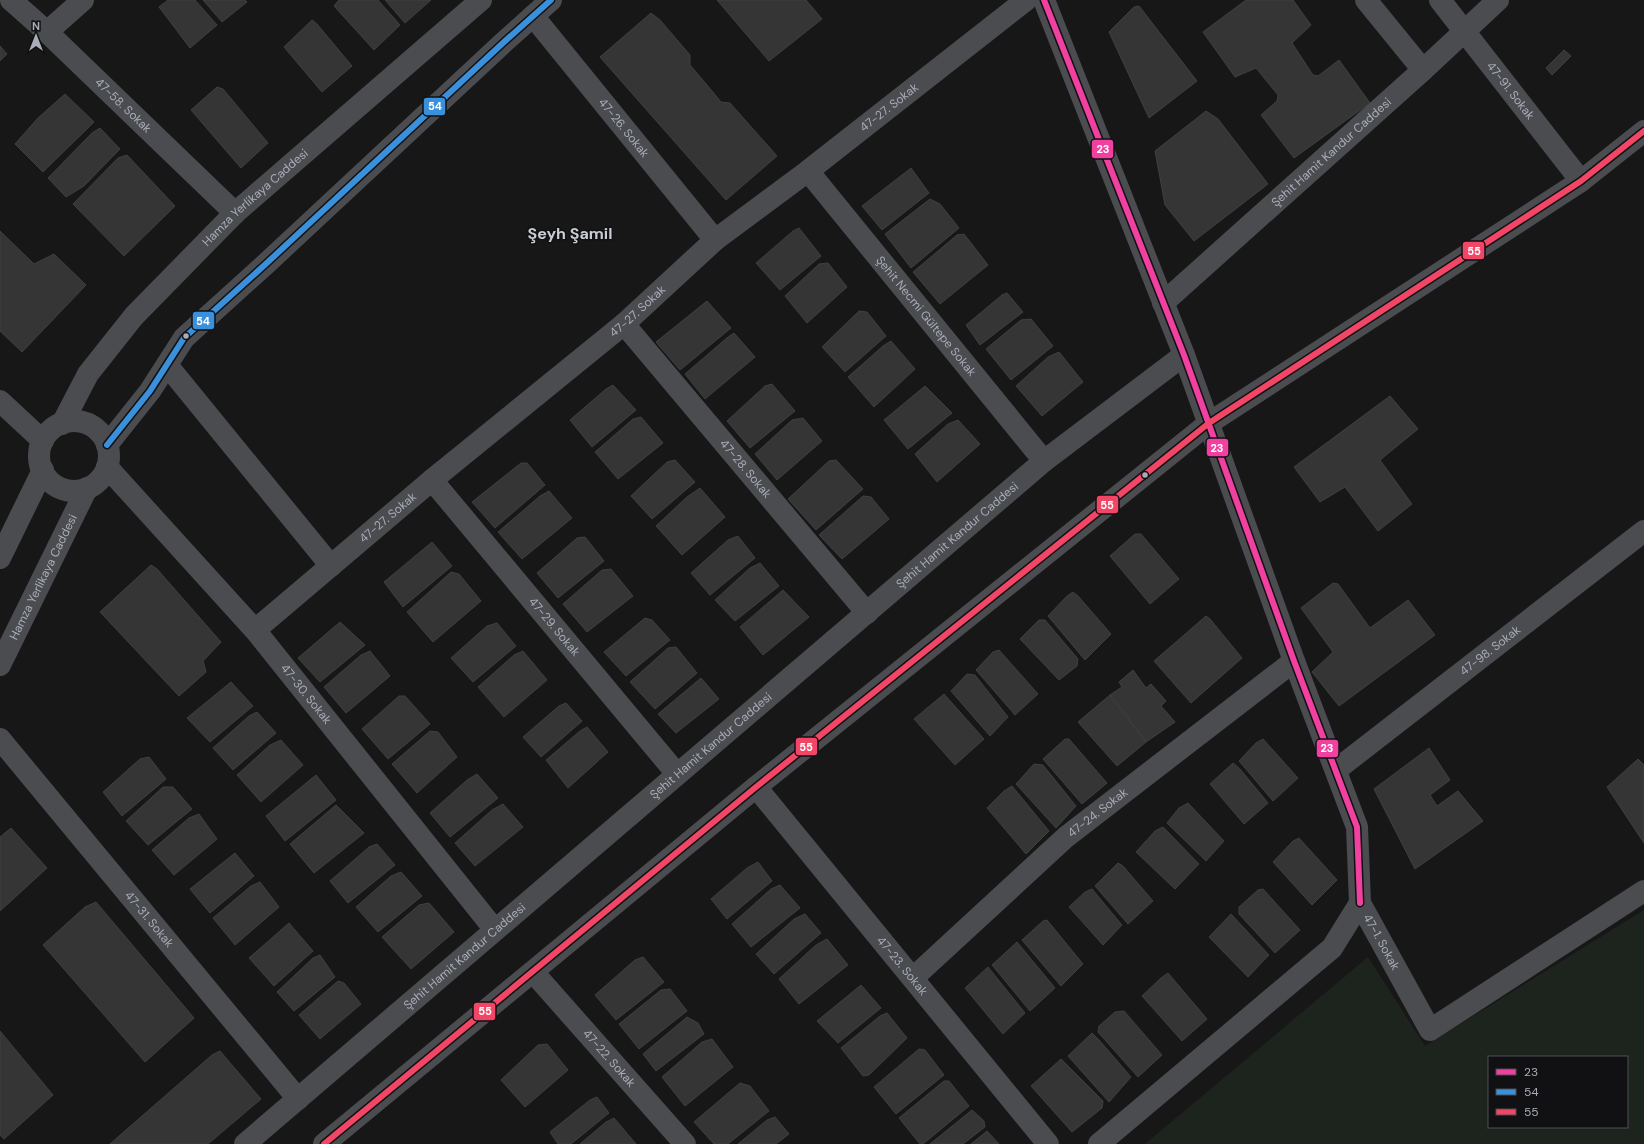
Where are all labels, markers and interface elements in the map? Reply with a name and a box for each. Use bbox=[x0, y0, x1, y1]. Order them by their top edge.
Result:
north arrow bbox=[16, 16, 56, 56]
text: N bbox=[32, 19, 40, 33]
street label: 47-91. Sokak bbox=[1483, 59, 1538, 123]
street label: 47-58. Sokak bbox=[91, 74, 155, 136]
street label: 47-27. Sokak bbox=[856, 79, 922, 136]
street label: Şehit Hamit Kandur Caddesi bbox=[1268, 94, 1395, 210]
street label: 47-26. Sokak bbox=[595, 95, 653, 161]
line badge: 54 bbox=[423, 97, 446, 116]
text: 54 bbox=[428, 99, 442, 113]
line badge: 23 bbox=[1091, 139, 1114, 159]
text: 23 bbox=[1097, 142, 1109, 156]
street label: Hamza Yerlikaya Caddesi bbox=[199, 145, 312, 250]
district label: Şeyh Şamil bbox=[528, 223, 612, 244]
line badge: 55 bbox=[1462, 241, 1485, 260]
text: 55 bbox=[1467, 244, 1481, 258]
street label: Şehit Necmi Gültepe Sokak bbox=[872, 253, 980, 380]
street label: 47-27. Sokak bbox=[606, 282, 669, 341]
line badge: 54 bbox=[192, 311, 215, 330]
text: 54 bbox=[196, 314, 210, 328]
unlabelled marker bbox=[181, 331, 191, 341]
street label: 47-28. Sokak bbox=[716, 436, 775, 501]
line badge: 23 bbox=[1206, 438, 1229, 457]
text: 23 bbox=[1211, 441, 1223, 455]
unlabelled marker bbox=[1140, 470, 1150, 480]
street label: Şehit Hamit Kandur Caddesi bbox=[893, 478, 1022, 592]
street label: 47-27. Sokak bbox=[356, 489, 420, 546]
line badge: 55 bbox=[1096, 495, 1119, 514]
text: 55 bbox=[1100, 498, 1114, 512]
street label: Hamza Yerlikaya Caddesi bbox=[6, 512, 81, 642]
street label: 47-29. Sokak bbox=[525, 594, 583, 660]
street label: 47-98. Sokak bbox=[1456, 622, 1524, 679]
street label: 47-30. Sokak bbox=[277, 660, 335, 727]
street label: Şehit Hamit Kandur Caddesi bbox=[646, 689, 776, 802]
line badge: 55 bbox=[795, 737, 818, 756]
line badge: 23 bbox=[1316, 739, 1339, 758]
text: 55 bbox=[799, 740, 813, 754]
text: 23 bbox=[1321, 741, 1333, 755]
street label: 47-24. Sokak bbox=[1064, 784, 1131, 841]
street label: 47-31. Sokak bbox=[121, 888, 177, 951]
street label: Şehit Hamit Kandur Caddesi bbox=[400, 899, 529, 1013]
street label: 47-1. Sokak bbox=[1360, 911, 1403, 973]
street label: 47-23. Sokak bbox=[873, 933, 931, 999]
line badge: 55 bbox=[473, 1002, 496, 1021]
text: 55 bbox=[478, 1004, 492, 1018]
street label: 47-22. Sokak bbox=[579, 1026, 639, 1090]
legend bbox=[1488, 1056, 1628, 1128]
text: 23 bbox=[1524, 1064, 1538, 1080]
text: 54 bbox=[1524, 1084, 1539, 1100]
text: 55 bbox=[1524, 1104, 1539, 1120]

